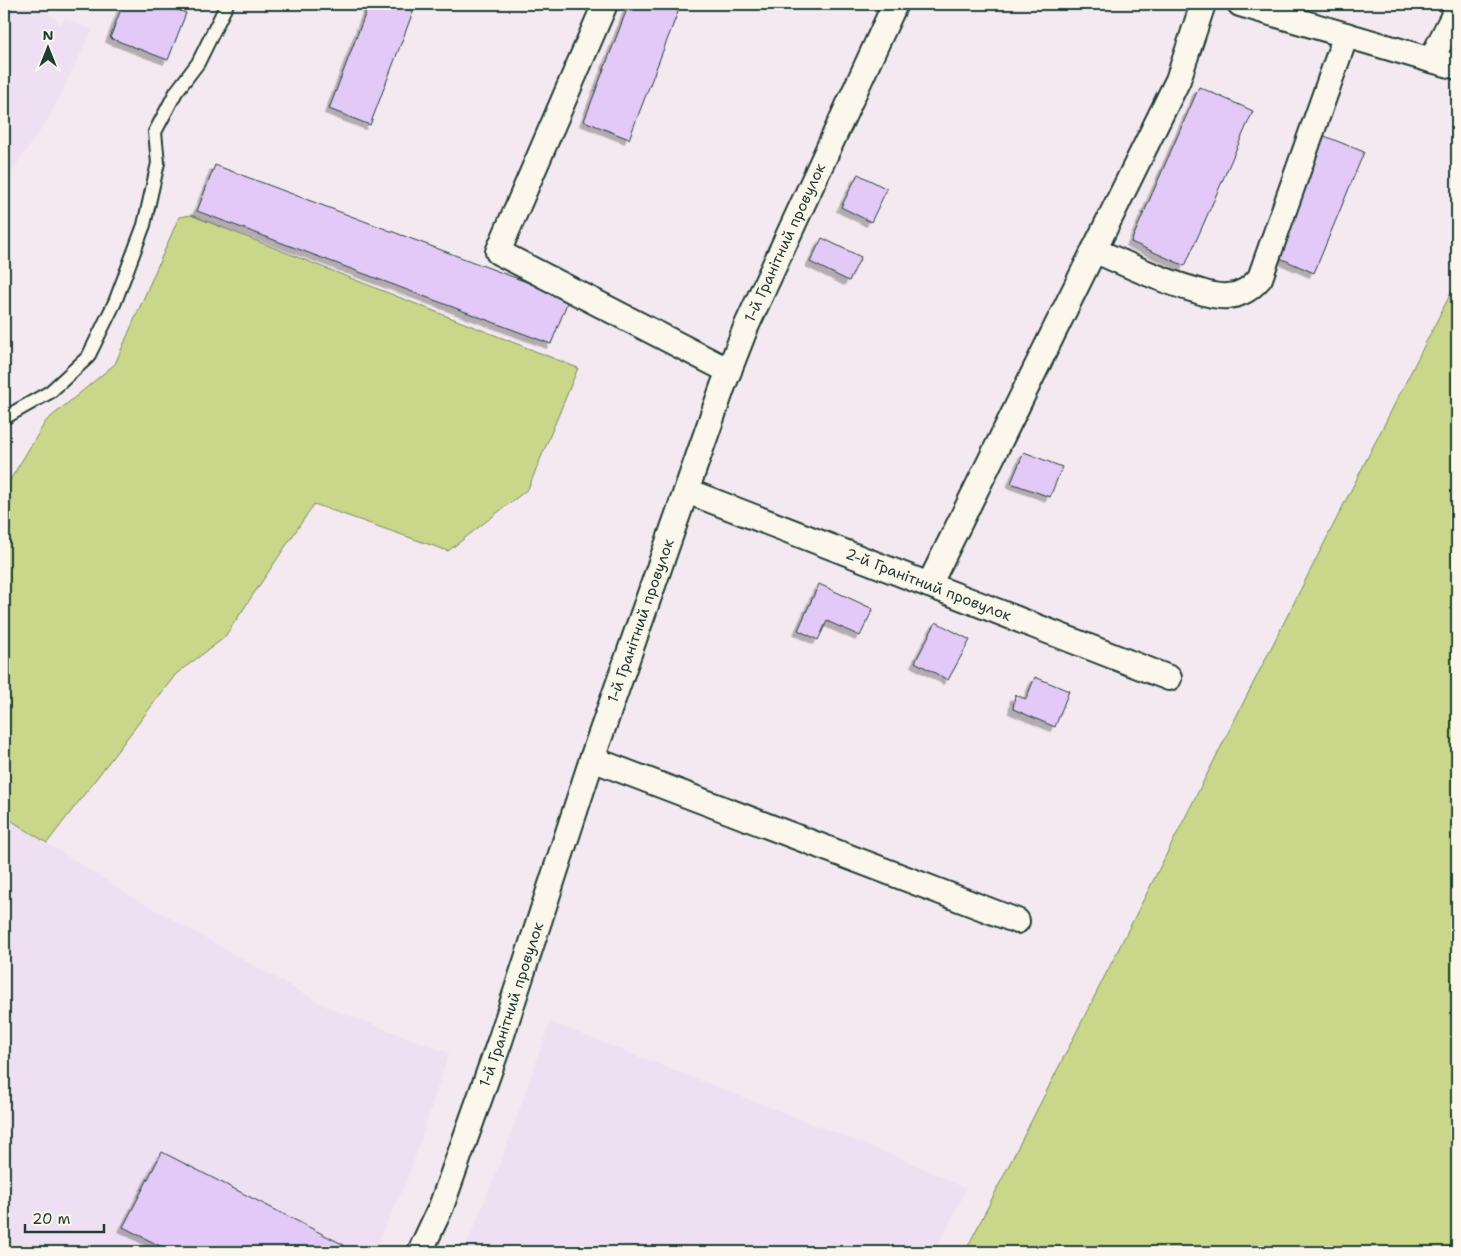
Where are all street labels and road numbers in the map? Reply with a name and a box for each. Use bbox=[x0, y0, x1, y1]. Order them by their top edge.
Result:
street label: 1-й Гранітний провулок bbox=[740, 160, 830, 325]
street label: 1-й Гранітний провулок bbox=[603, 536, 679, 706]
street label: 2-й Гранітний провулок bbox=[843, 543, 1014, 626]
street label: 1-й Гранітний провулок bbox=[474, 920, 548, 1090]

